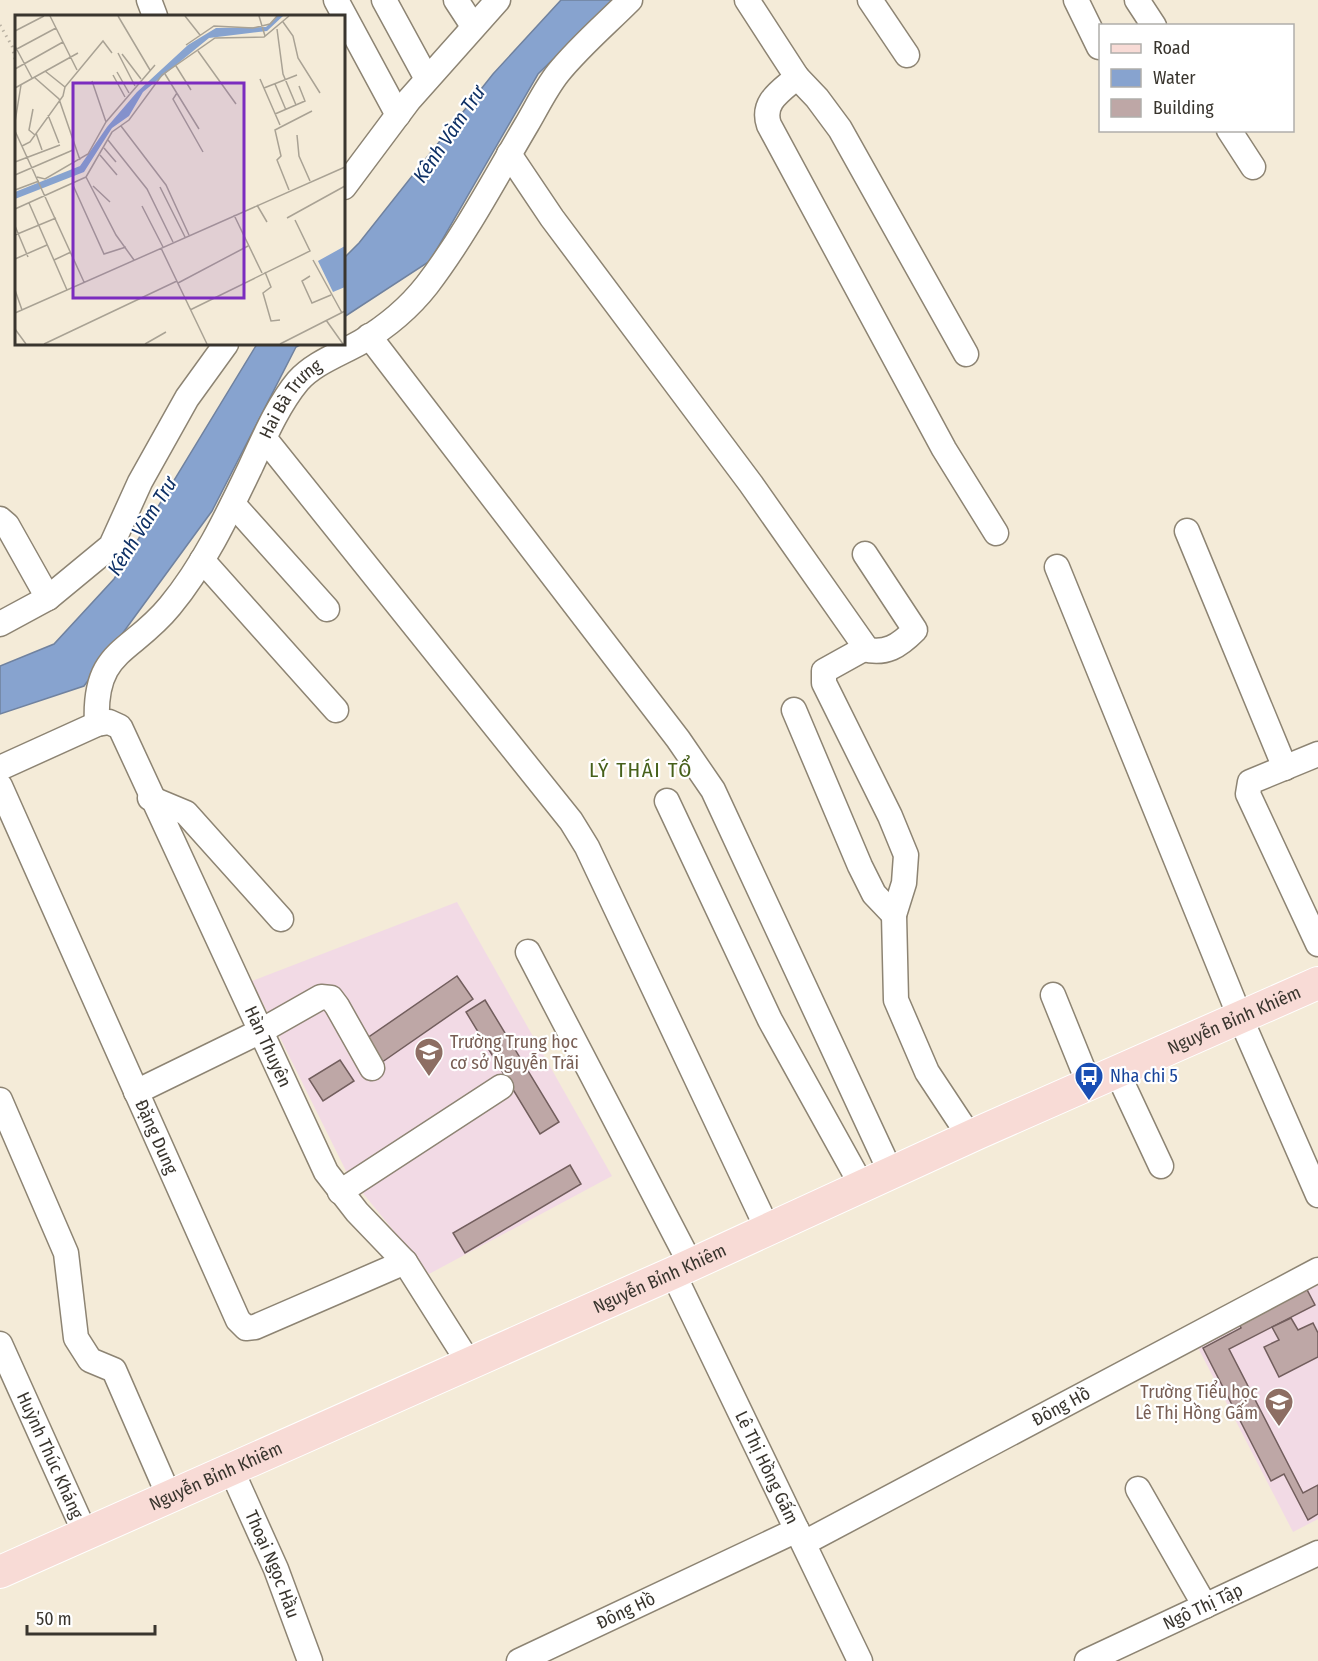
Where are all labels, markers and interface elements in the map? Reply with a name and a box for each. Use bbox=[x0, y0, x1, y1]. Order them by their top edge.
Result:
inset map bbox=[15, 15, 345, 345]
legend bbox=[1099, 24, 1294, 132]
text: Road bbox=[1153, 37, 1190, 59]
text: Water bbox=[1153, 67, 1196, 89]
water label: Kênh Vàm Trư bbox=[408, 80, 491, 187]
text: Building bbox=[1153, 97, 1214, 119]
street label: Hai Bà Trưng bbox=[254, 354, 326, 442]
water label: Kênh Vàm Trư bbox=[102, 471, 182, 580]
district label: LÝ THÁI TỔ bbox=[589, 755, 693, 783]
street label: Nguyễn Bỉnh Khiêm bbox=[1164, 981, 1304, 1059]
street label: Hàn Thuyên bbox=[240, 1002, 296, 1091]
place label: Trường Trung học cơ sở Nguyễn Trãi bbox=[450, 1031, 579, 1074]
school or university icon: Trường Trung học cơ sở Nguyễn Trãi bbox=[413, 1036, 445, 1078]
bus stop icon: Nha chi 5 bbox=[1073, 1060, 1105, 1102]
place label: Nha chi 5 bbox=[1110, 1065, 1178, 1087]
street label: Đặng Dung bbox=[130, 1096, 183, 1178]
street label: Nguyễn Bỉnh Khiêm bbox=[590, 1239, 730, 1318]
place label: Trường Tiểu học Lê Thị Hồng Gấm bbox=[1135, 1380, 1258, 1424]
street label: Đông Hồ bbox=[1028, 1382, 1094, 1431]
school or university icon: Trường Tiểu học Lê Thị Hồng Gấm bbox=[1263, 1386, 1295, 1428]
street label: Huỳnh Thúc Kháng bbox=[12, 1388, 88, 1523]
street label: Lê Thị Hồng Gấm bbox=[730, 1407, 803, 1528]
street label: Nguyễn Bỉnh Khiêm bbox=[146, 1437, 286, 1515]
street label: Thoại Ngọc Hầu bbox=[240, 1507, 304, 1621]
street label: Ngô Thị Tập bbox=[1160, 1579, 1246, 1635]
street label: Đông Hồ bbox=[593, 1587, 659, 1634]
scale bar bbox=[27, 1598, 154, 1636]
text: 50 m bbox=[36, 1608, 72, 1630]

